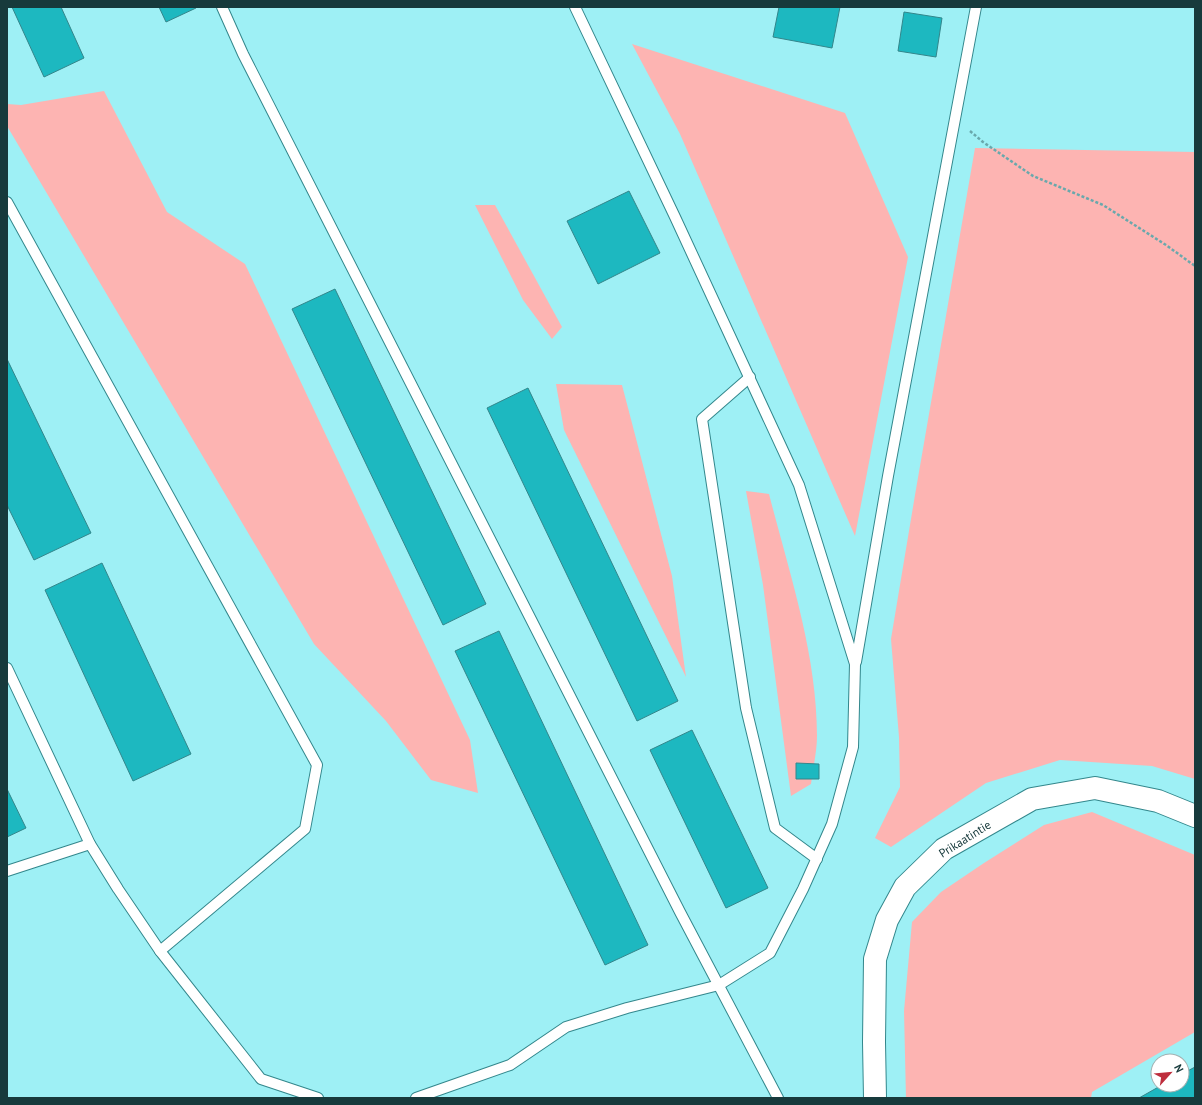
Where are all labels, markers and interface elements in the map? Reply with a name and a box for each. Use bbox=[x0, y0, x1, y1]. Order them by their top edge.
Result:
street label: Prikaatintie bbox=[936, 817, 994, 860]
north arrow bbox=[1150, 1053, 1190, 1093]
text: N bbox=[1171, 1062, 1187, 1075]

